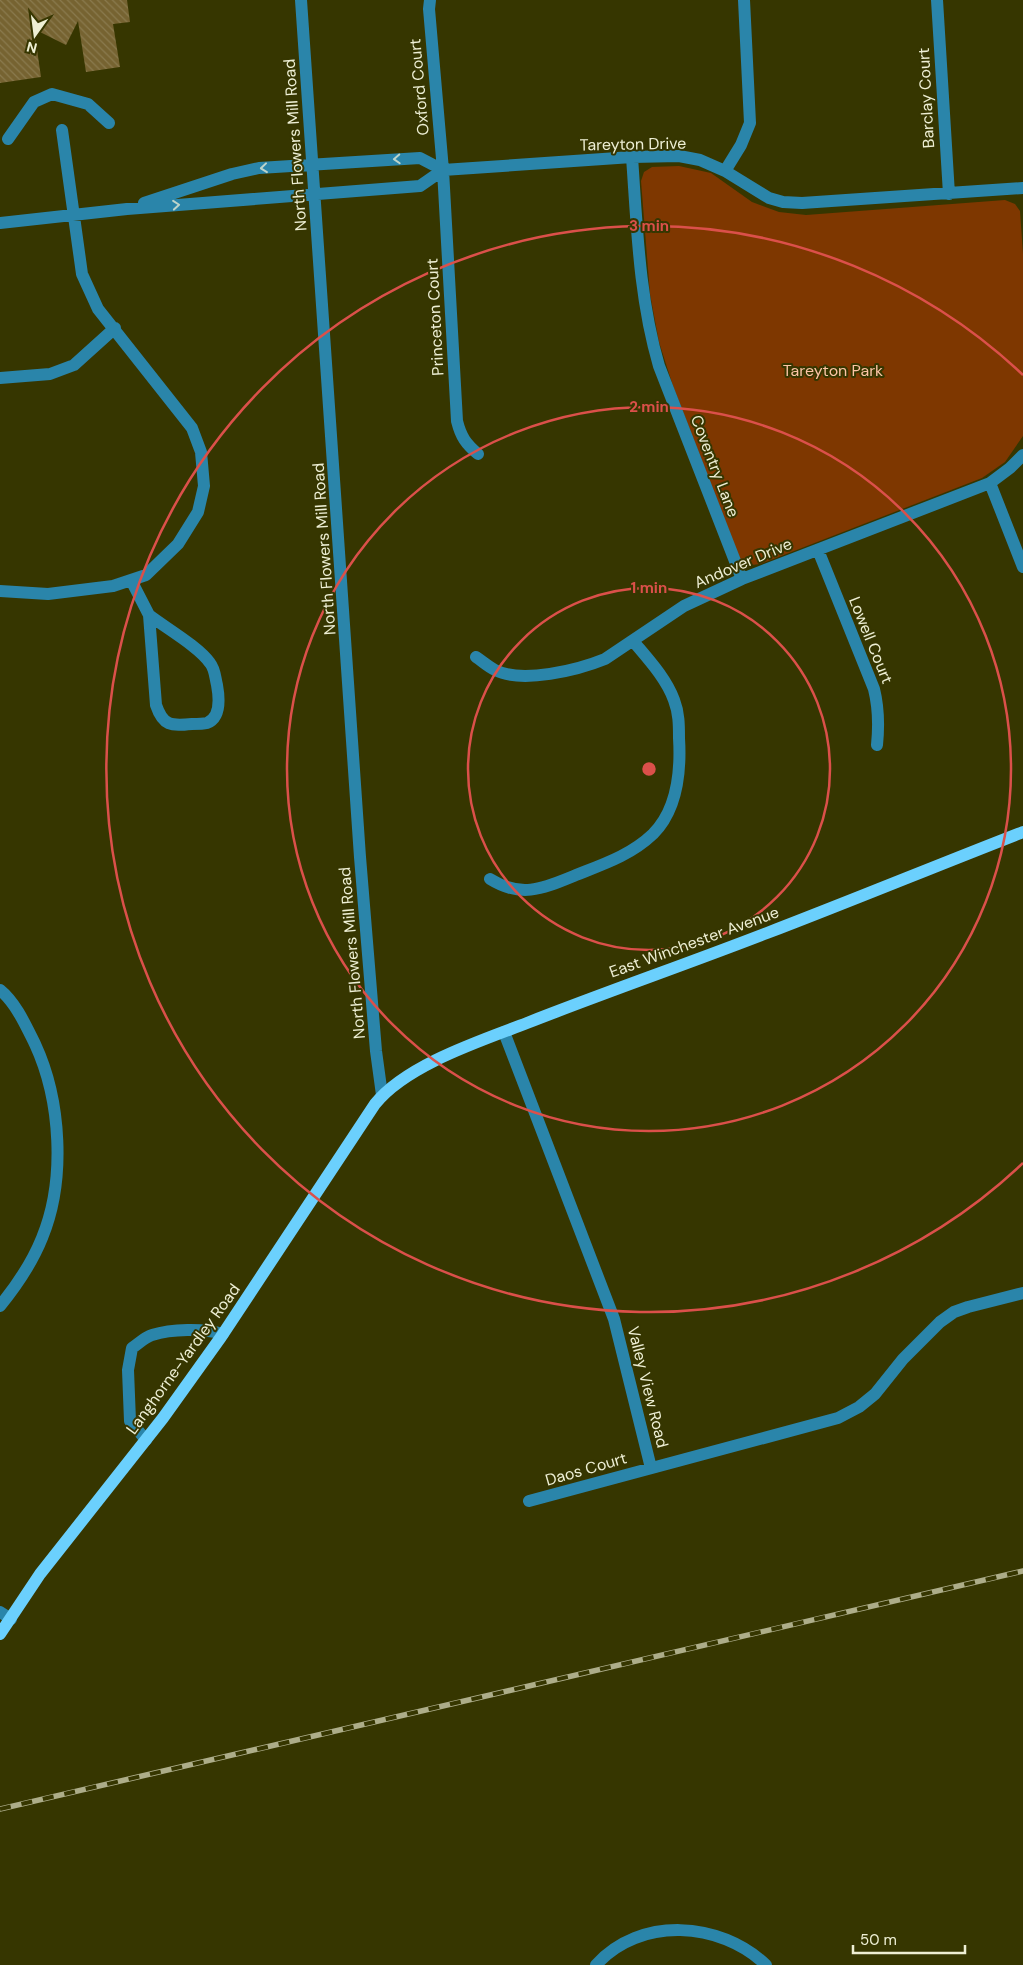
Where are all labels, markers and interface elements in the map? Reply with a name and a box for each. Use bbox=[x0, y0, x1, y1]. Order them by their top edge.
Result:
north arrow bbox=[10, 10, 60, 60]
text: N bbox=[25, 38, 39, 58]
street label: Oxford Court bbox=[404, 38, 434, 136]
street label: Barclay Court bbox=[913, 47, 939, 149]
street label: North Flowers Mill Road bbox=[279, 58, 311, 232]
street label: Tareyton Drive bbox=[580, 133, 686, 155]
one-way arrow bbox=[393, 154, 401, 165]
one-way arrow bbox=[260, 162, 268, 173]
one-way arrow bbox=[172, 199, 180, 210]
text: 3 min bbox=[629, 216, 669, 236]
street label: Princeton Court bbox=[421, 258, 449, 376]
park label: Tareyton Park bbox=[783, 360, 883, 381]
text: 2 min bbox=[629, 397, 669, 417]
street label: Coventry Lane bbox=[686, 412, 744, 520]
street label: North Flowers Mill Road bbox=[308, 462, 340, 636]
street label: Andover Drive bbox=[691, 533, 795, 593]
text: 1 min bbox=[631, 578, 667, 598]
street label: Lowell Court bbox=[844, 593, 898, 687]
centre of rings bbox=[640, 760, 658, 778]
street label: North Flowers Mill Road bbox=[334, 866, 370, 1040]
street label: East Winchester Avenue bbox=[606, 901, 782, 983]
street label: Langhorne-Yardley Road bbox=[121, 1280, 245, 1438]
street label: Valley View Road bbox=[623, 1324, 673, 1450]
street label: Daos Court bbox=[543, 1447, 629, 1491]
scale bar bbox=[853, 1922, 966, 1954]
text: 50 m bbox=[860, 1930, 897, 1950]

